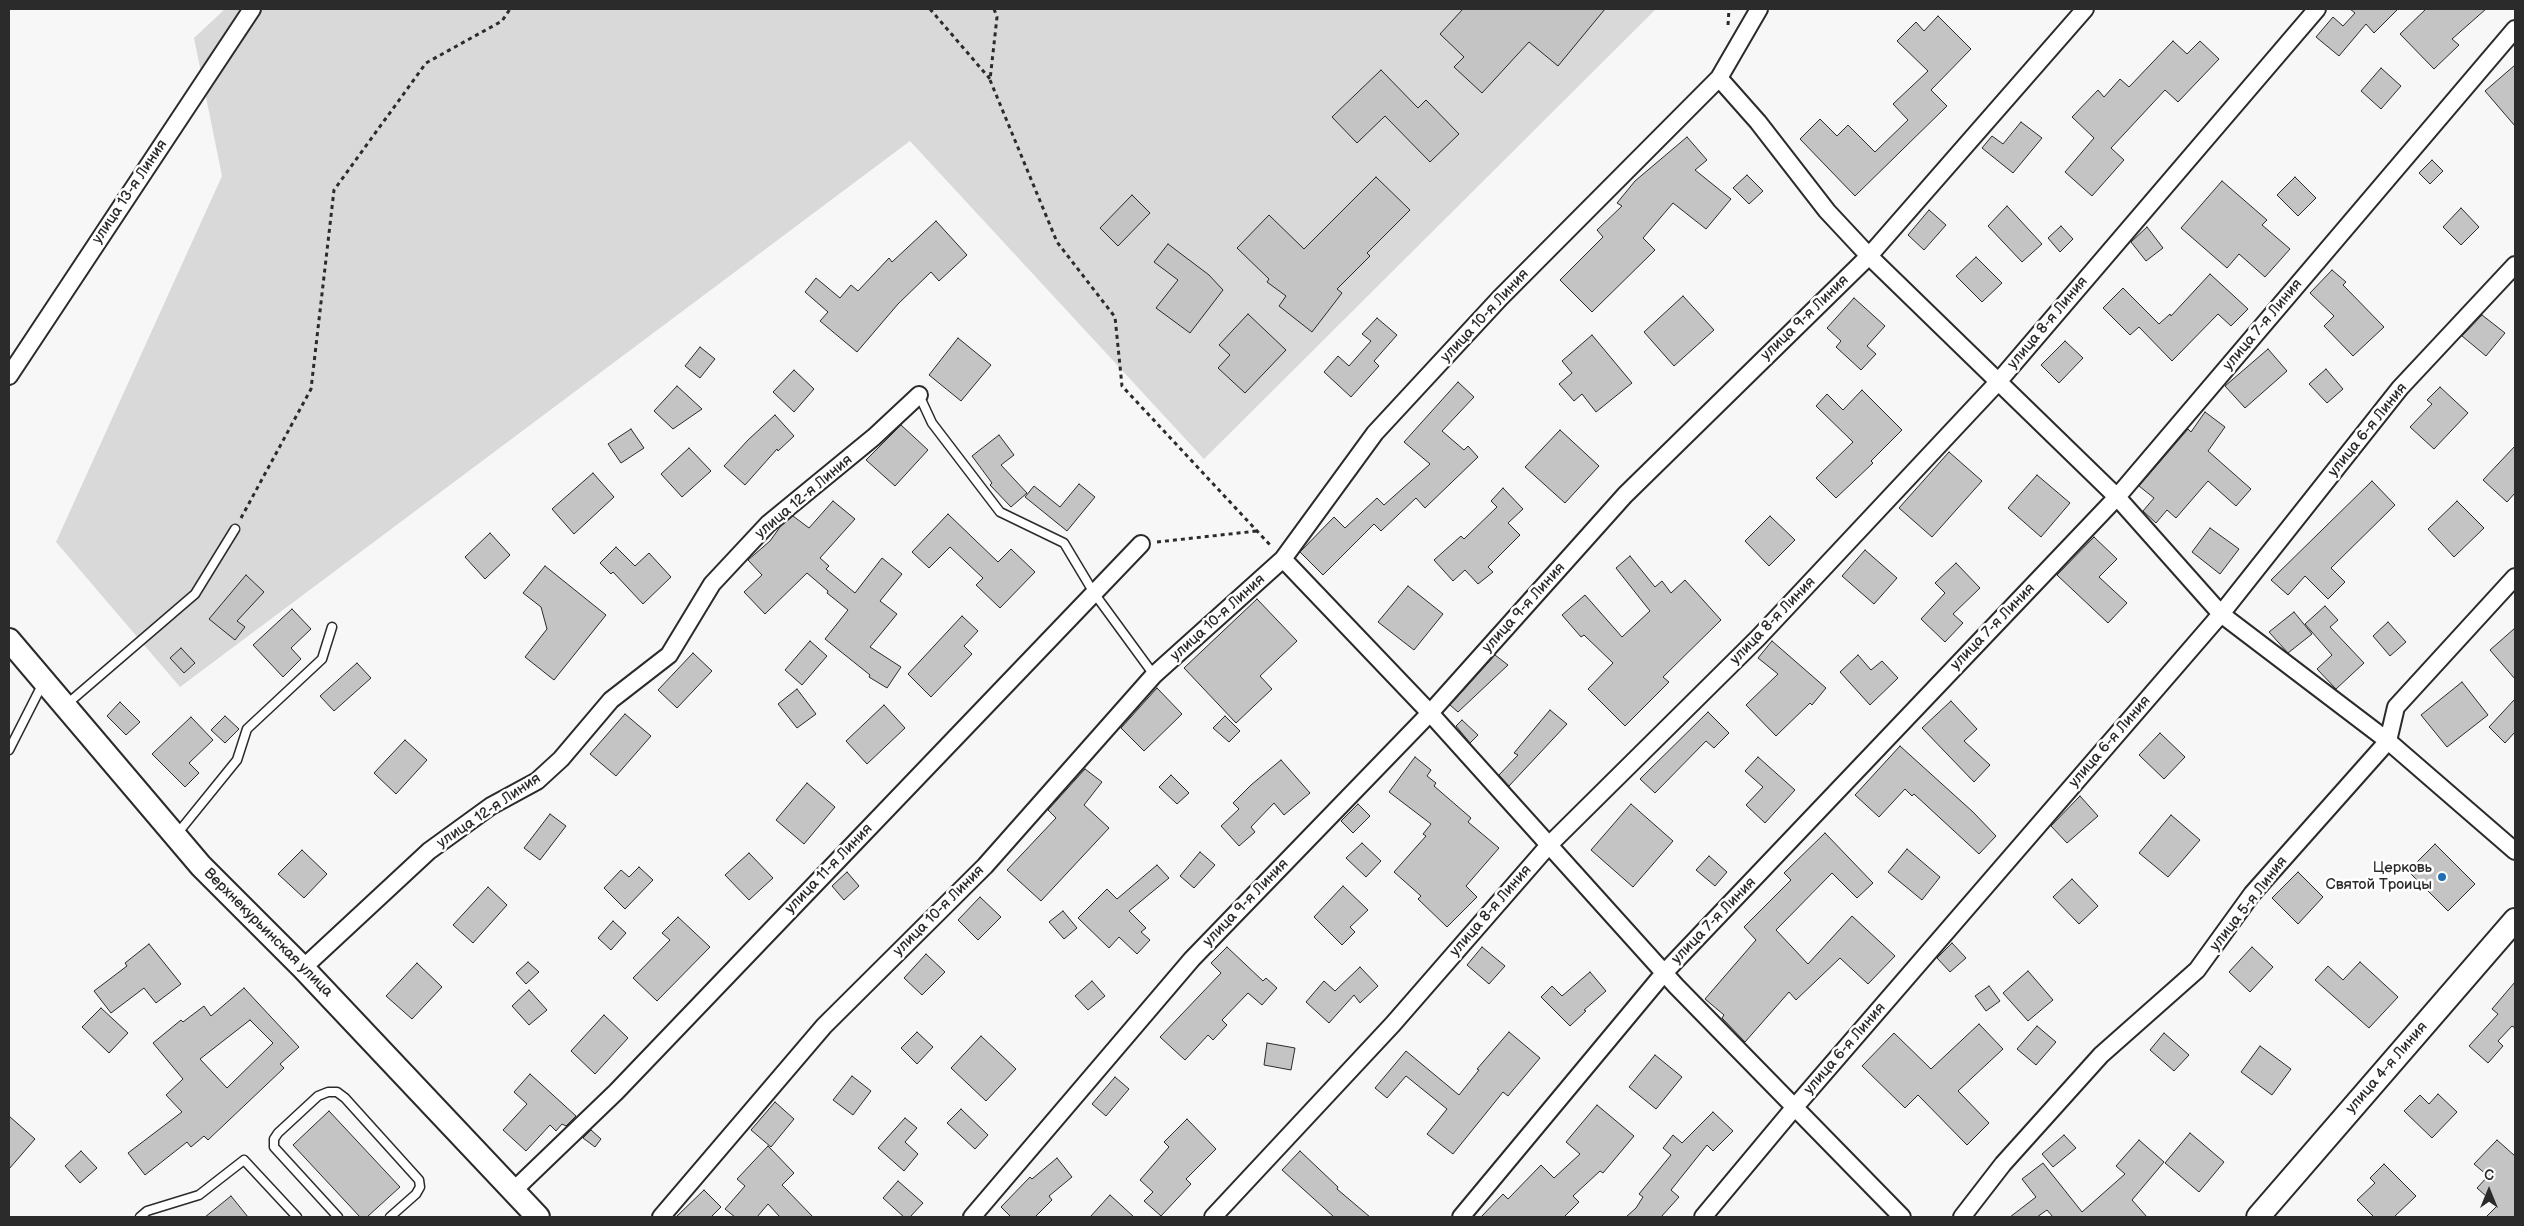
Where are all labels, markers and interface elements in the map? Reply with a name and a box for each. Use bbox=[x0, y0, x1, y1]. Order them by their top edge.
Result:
street label: улица 13-я Линия bbox=[89, 137, 171, 247]
street label: улица 10-я Линия bbox=[1437, 266, 1533, 366]
street label: улица 9-я Линия bbox=[1757, 272, 1853, 364]
street label: улица 8-я Линия bbox=[2004, 273, 2092, 373]
street label: улица 7-я Линия bbox=[2220, 276, 2306, 374]
street label: улица 6-я Линия bbox=[2325, 379, 2411, 481]
street label: улица 12-я Линия bbox=[752, 451, 856, 543]
street label: улица 9-я Линия bbox=[1479, 559, 1569, 657]
street label: улица 10-я Линия bbox=[1167, 571, 1269, 665]
street label: улица 8-я Линия bbox=[1726, 573, 1820, 669]
street label: улица 7-я Линия bbox=[1947, 580, 2039, 674]
street label: улица 6-я Линия bbox=[2065, 692, 2155, 792]
street label: улица 12-я Линия bbox=[434, 770, 544, 852]
street label: улица 11-я Линия bbox=[781, 820, 877, 918]
street label: улица 5-я Линия bbox=[2206, 853, 2292, 955]
street label: улица 9-я Линия bbox=[1200, 855, 1292, 951]
place label: Церковь Святой Троицы bbox=[2326, 859, 2432, 894]
street label: улица 10-я Линия bbox=[890, 862, 988, 960]
street label: улица 8-я Линия bbox=[1446, 862, 1536, 960]
street label: Верхнекурьинская улица bbox=[200, 865, 336, 1001]
marker: Церковь Святой Троицы bbox=[2436, 871, 2448, 883]
street label: улица 7-я Линия bbox=[1668, 874, 1760, 968]
street label: улица 6-я Линия bbox=[1800, 999, 1890, 1099]
street label: улица 4-я Линия bbox=[2342, 1018, 2432, 1118]
north arrow bbox=[2464, 1166, 2514, 1216]
text: С bbox=[2484, 1167, 2494, 1184]

